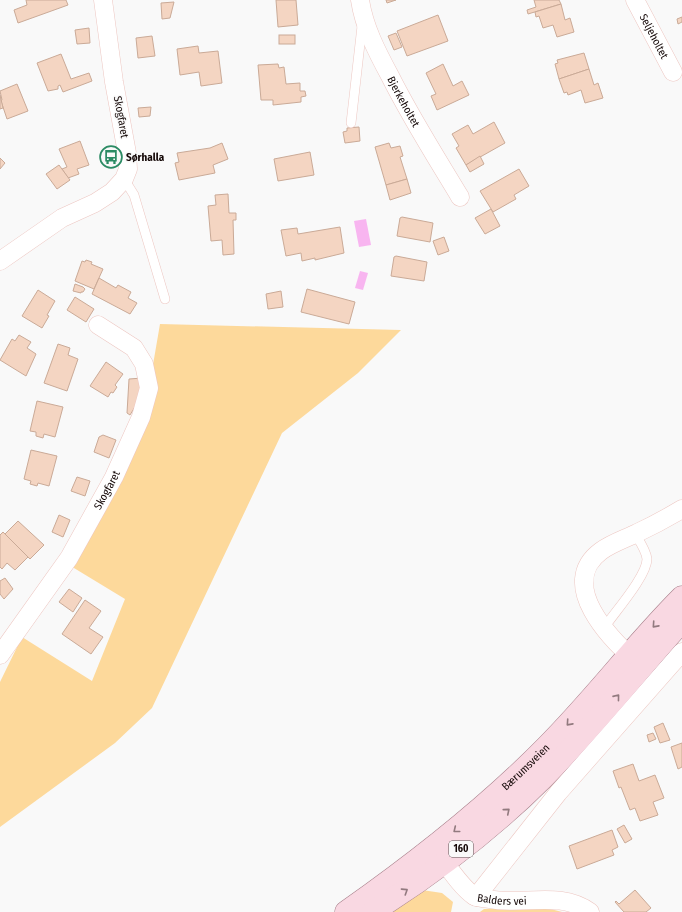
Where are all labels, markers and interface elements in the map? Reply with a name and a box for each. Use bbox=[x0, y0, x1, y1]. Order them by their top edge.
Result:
street label: Seljeholtet bbox=[637, 12, 672, 61]
street label: Bjerkeholtet bbox=[385, 74, 423, 129]
street label: Skogfaret bbox=[111, 95, 131, 139]
bus stop icon: Sørhalla bbox=[98, 144, 124, 170]
place label: Sørhalla bbox=[126, 151, 165, 164]
street label: Skogfaret bbox=[91, 468, 123, 512]
one-way arrow bbox=[652, 620, 660, 628]
one-way arrow bbox=[612, 695, 619, 702]
one-way arrow bbox=[567, 718, 574, 725]
street label: Bærumsveien bbox=[499, 741, 552, 793]
one-way arrow bbox=[502, 809, 510, 816]
one-way arrow bbox=[454, 825, 461, 832]
road number: 160 bbox=[449, 841, 473, 857]
one-way arrow bbox=[401, 888, 408, 896]
street label: Balders vei bbox=[476, 891, 527, 907]

